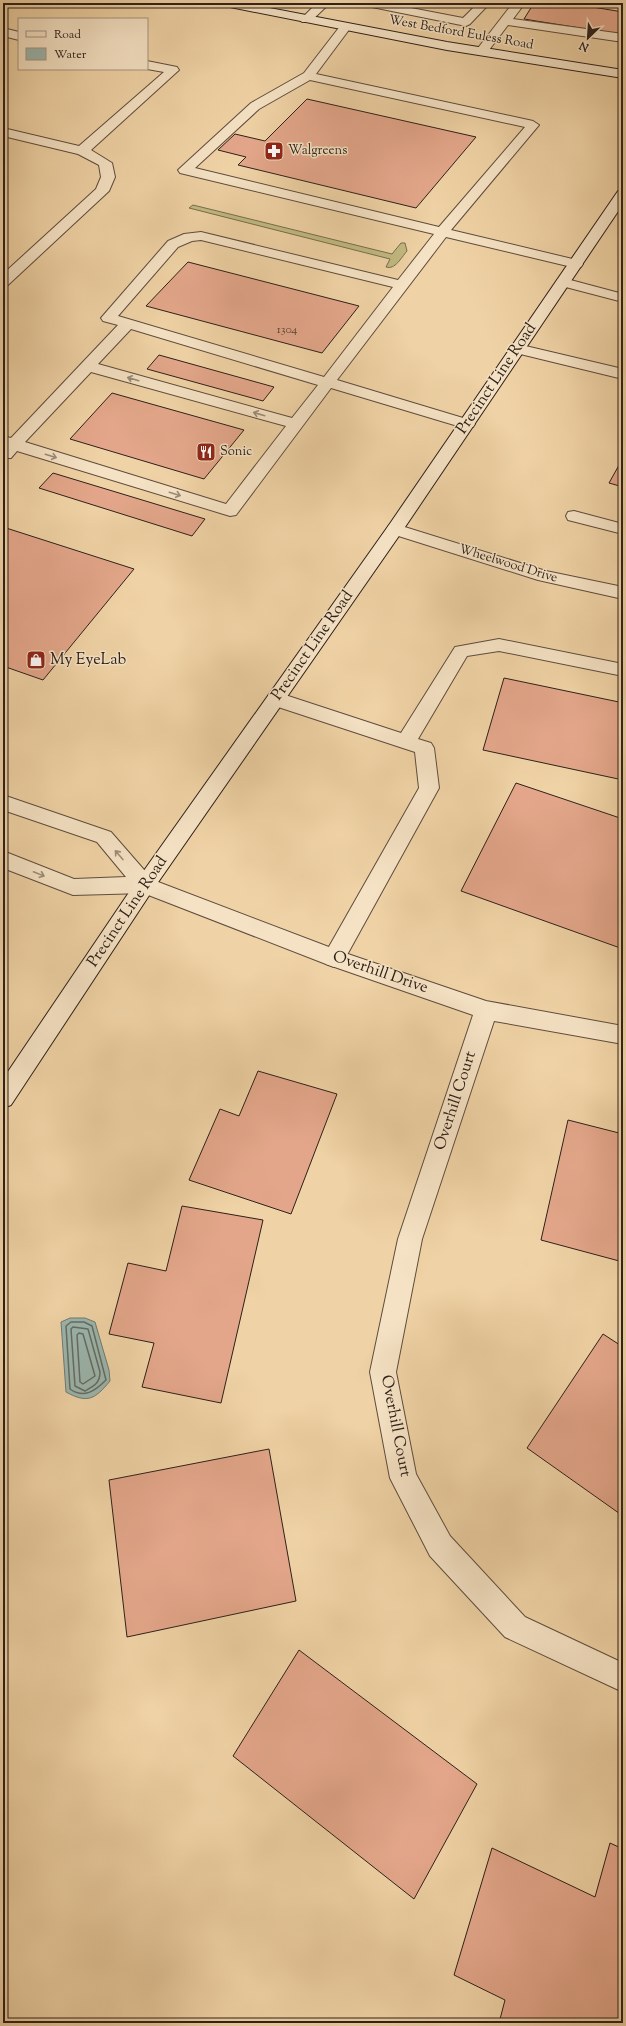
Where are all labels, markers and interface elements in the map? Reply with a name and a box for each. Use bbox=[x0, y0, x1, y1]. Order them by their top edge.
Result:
street label: West Bedford Euless Road bbox=[387, 11, 535, 55]
legend bbox=[18, 18, 148, 70]
north arrow bbox=[568, 18, 608, 58]
text: Road bbox=[54, 26, 81, 44]
text: N bbox=[577, 37, 592, 56]
text: Water bbox=[54, 46, 87, 64]
pharmacy icon: Walgreens bbox=[263, 140, 285, 162]
place label: Walgreens bbox=[288, 142, 347, 160]
street label: Precinct Line Road bbox=[451, 319, 543, 439]
house number: 1304 bbox=[277, 321, 297, 339]
one-way arrow bbox=[127, 375, 140, 382]
one-way arrow bbox=[253, 410, 266, 417]
restaurant icon: Sonic bbox=[195, 441, 217, 463]
place label: Sonic bbox=[220, 443, 252, 461]
one-way arrow bbox=[44, 453, 57, 460]
one-way arrow bbox=[169, 491, 182, 498]
street label: Wheelwood Drive bbox=[456, 540, 560, 588]
street label: Precinct Line Road bbox=[266, 586, 360, 706]
shop icon: My EyeLab bbox=[25, 649, 47, 671]
place label: My EyeLab bbox=[50, 649, 126, 672]
one-way arrow bbox=[115, 850, 124, 861]
street label: Precinct Line Road bbox=[82, 852, 174, 972]
one-way arrow bbox=[33, 870, 45, 878]
street label: Overhill Drive bbox=[329, 946, 431, 1000]
street label: Overhill Court bbox=[429, 1048, 483, 1154]
street label: Overhill Court bbox=[374, 1373, 416, 1479]

